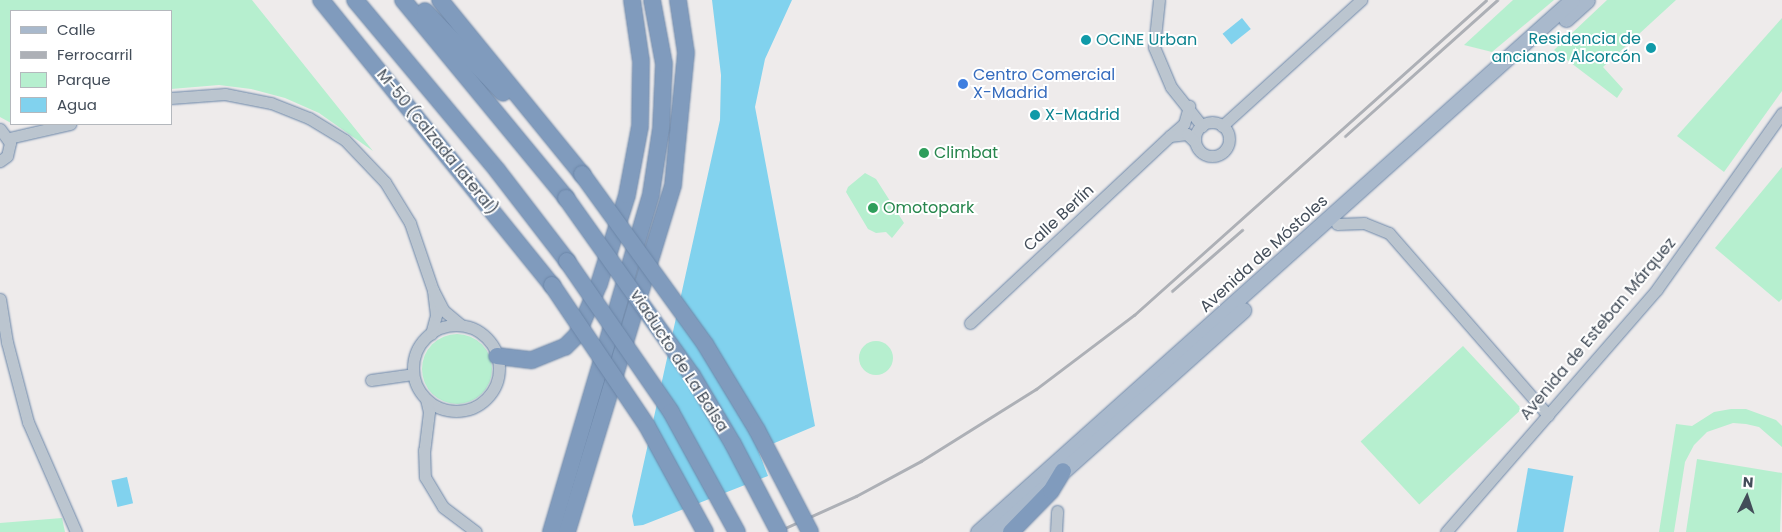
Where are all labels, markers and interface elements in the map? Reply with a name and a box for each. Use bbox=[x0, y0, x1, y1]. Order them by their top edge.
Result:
legend bbox=[10, 10, 172, 125]
text: Calle bbox=[57, 19, 95, 40]
place label: Residencia de ancianos Alcorcón bbox=[1492, 29, 1641, 67]
place label: OCINE Urban bbox=[1096, 30, 1197, 50]
marker: OCINE Urban bbox=[1080, 34, 1092, 46]
marker: Residencia de ancianos Alcorcón bbox=[1645, 42, 1657, 54]
text: Ferrocarril bbox=[57, 44, 132, 65]
place label: Centro Comercial X-Madrid bbox=[973, 65, 1115, 103]
street label: M-50 (calzada lateral) bbox=[373, 66, 501, 218]
text: Parque bbox=[57, 69, 110, 90]
marker: Centro Comercial X-Madrid bbox=[957, 78, 969, 90]
text: Agua bbox=[57, 94, 97, 115]
place label: X-Madrid bbox=[1045, 105, 1120, 125]
marker: X-Madrid bbox=[1029, 109, 1041, 121]
place label: Climbat bbox=[934, 143, 998, 163]
marker: Climbat bbox=[918, 147, 930, 159]
street label: Calle Berlín bbox=[1020, 181, 1098, 255]
street label: Avenida de Móstoles bbox=[1196, 192, 1332, 316]
place label: Omotopark bbox=[883, 198, 974, 218]
marker: Omotopark bbox=[867, 202, 879, 214]
street label: Avenida de Esteban Márquez bbox=[1516, 234, 1680, 424]
street label: viaducto de La Balsa bbox=[626, 286, 732, 436]
north arrow bbox=[1722, 472, 1772, 522]
text: N bbox=[1742, 472, 1754, 492]

